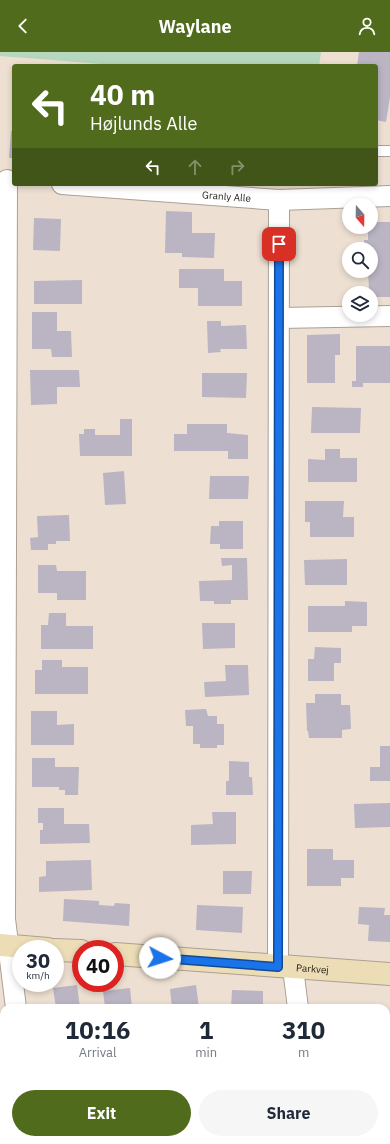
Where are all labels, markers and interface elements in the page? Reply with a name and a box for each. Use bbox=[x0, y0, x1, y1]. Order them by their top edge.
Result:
icon: back bbox=[12, 15, 34, 37]
text: Waylane bbox=[158, 15, 232, 38]
icon: person bbox=[356, 15, 378, 37]
text: 40 m bbox=[90, 76, 155, 113]
icon: left bbox=[24, 80, 76, 132]
text: Højlunds Alle bbox=[90, 112, 197, 135]
icon: left bbox=[142, 156, 164, 178]
icon: ahead bbox=[184, 156, 206, 178]
icon: right bbox=[226, 156, 248, 178]
street label: Granly Alle bbox=[202, 188, 252, 204]
north arrow bbox=[342, 198, 378, 234]
map controls bbox=[342, 198, 378, 322]
pin bbox=[262, 227, 296, 261]
icon: arrive bbox=[268, 233, 290, 255]
button: search bbox=[342, 242, 378, 278]
button: layers bbox=[342, 286, 378, 322]
position arrow bbox=[139, 937, 181, 979]
speed limit sign: 40 bbox=[72, 940, 124, 992]
text: 30 bbox=[26, 947, 50, 974]
street label: Parkvej bbox=[296, 961, 329, 976]
text: km/h bbox=[26, 969, 50, 982]
text: 10:16 bbox=[65, 1014, 130, 1046]
text: 1 bbox=[199, 1014, 213, 1046]
text: 310 bbox=[282, 1014, 325, 1046]
text: Arrival bbox=[79, 1044, 117, 1061]
text: min bbox=[195, 1044, 217, 1061]
text: m bbox=[298, 1044, 309, 1061]
button: Exit bbox=[12, 1090, 191, 1136]
button: Share bbox=[199, 1090, 378, 1136]

